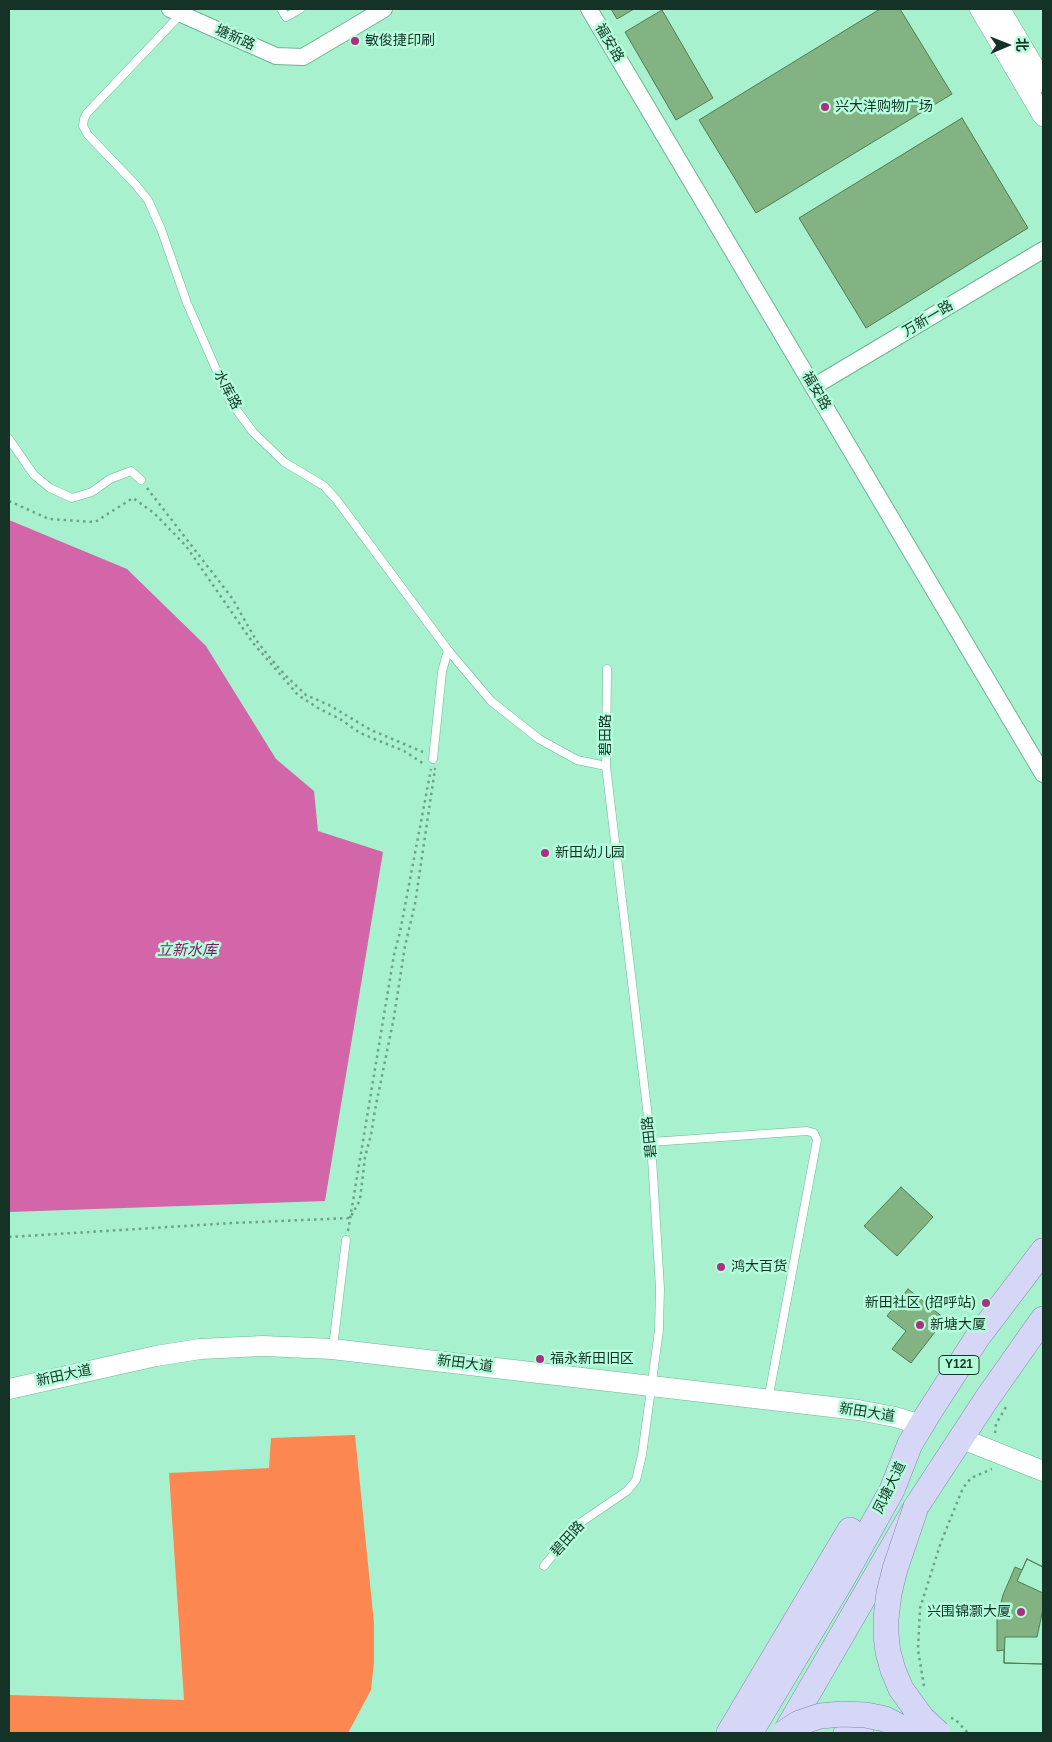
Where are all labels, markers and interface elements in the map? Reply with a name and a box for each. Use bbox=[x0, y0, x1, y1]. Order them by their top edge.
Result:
north arrow bbox=[982, 20, 1032, 70]
street label: 福安路 bbox=[591, 21, 627, 65]
street label: 塘新路 bbox=[212, 22, 258, 54]
place label: 敏俊捷印刷 bbox=[365, 33, 435, 49]
marker: 敏俊捷印刷 bbox=[349, 35, 361, 47]
text: 北 bbox=[1014, 38, 1030, 52]
place label: 兴大洋购物广场 bbox=[835, 99, 933, 115]
marker: 兴大洋购物广场 bbox=[819, 101, 831, 113]
street label: 万新一路 bbox=[900, 297, 956, 341]
street label: 水库路 bbox=[210, 368, 244, 412]
street label: 福安路 bbox=[798, 369, 834, 413]
street label: 碧田路 bbox=[598, 714, 614, 756]
place label: 新田幼儿园 bbox=[555, 845, 625, 861]
marker: 新田幼儿园 bbox=[539, 847, 551, 859]
water label: 立新水库 bbox=[157, 942, 217, 960]
street label: 碧田路 bbox=[639, 1115, 661, 1159]
place label: 鸿大百货 bbox=[731, 1259, 787, 1275]
marker: 鸿大百货 bbox=[715, 1261, 727, 1273]
place label: 新田社区 (招呼站) bbox=[865, 1295, 976, 1311]
marker: 新田社区 (招呼站) bbox=[980, 1297, 992, 1309]
place label: 新塘大厦 bbox=[930, 1317, 986, 1333]
marker: 新塘大厦 bbox=[914, 1319, 926, 1331]
place label: 福永新田旧区 bbox=[550, 1351, 634, 1367]
street label: 新田大道 bbox=[436, 1352, 494, 1376]
marker: 福永新田旧区 bbox=[534, 1353, 546, 1365]
road number: Y121 bbox=[939, 1356, 979, 1374]
street label: 新田大道 bbox=[35, 1362, 93, 1390]
street label: 新田大道 bbox=[838, 1400, 896, 1426]
street label: 凤塘大道 bbox=[870, 1459, 910, 1517]
street label: 碧田路 bbox=[548, 1518, 588, 1560]
place label: 兴围锦灏大厦 bbox=[927, 1604, 1011, 1620]
marker: 兴围锦灏大厦 bbox=[1015, 1606, 1027, 1618]

